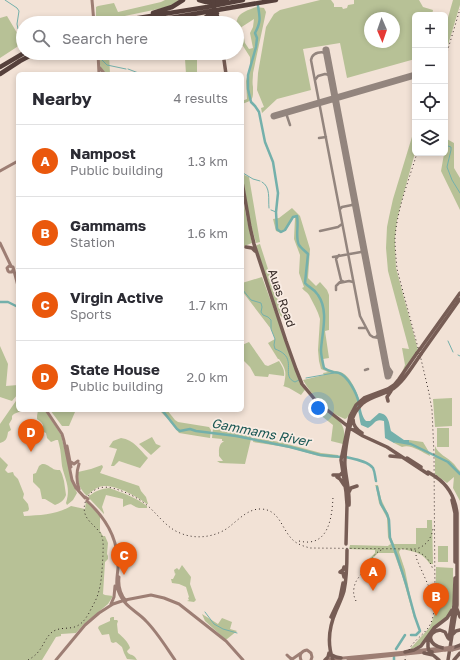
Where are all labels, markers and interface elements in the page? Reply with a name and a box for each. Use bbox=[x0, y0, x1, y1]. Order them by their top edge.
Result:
north arrow bbox=[364, 12, 400, 48]
map controls bbox=[412, 12, 448, 156]
button: + bbox=[412, 12, 448, 48]
search box bbox=[16, 16, 244, 60]
icon: search bbox=[30, 27, 52, 49]
text: Search here bbox=[62, 29, 148, 47]
button: − bbox=[412, 48, 448, 84]
button: locate bbox=[412, 84, 448, 120]
text: Nearby bbox=[32, 88, 92, 109]
text: 4 results bbox=[174, 90, 228, 106]
button: layers bbox=[412, 120, 448, 156]
text: Nampost bbox=[70, 144, 136, 162]
text: A bbox=[40, 153, 50, 169]
text: 1.3 km bbox=[188, 153, 228, 169]
text: Public building bbox=[70, 162, 163, 178]
text: Gammams bbox=[70, 216, 146, 234]
text: B bbox=[40, 225, 50, 241]
text: 1.6 km bbox=[188, 225, 228, 241]
text: Station bbox=[70, 234, 115, 250]
street label: Auas Road bbox=[265, 267, 299, 329]
text: Virgin Active bbox=[70, 288, 163, 306]
text: C bbox=[40, 297, 50, 313]
text: 1.7 km bbox=[189, 297, 228, 313]
text: Sports bbox=[70, 306, 112, 322]
text: State House bbox=[70, 360, 160, 378]
text: D bbox=[40, 369, 50, 385]
text: 2.0 km bbox=[186, 369, 228, 385]
text: Public building bbox=[70, 378, 163, 394]
your location bbox=[308, 398, 328, 418]
water label: Gammams River bbox=[210, 415, 314, 450]
pin: D bbox=[18, 419, 44, 452]
pin: C bbox=[111, 542, 137, 575]
pin: A bbox=[360, 558, 386, 591]
pin: B bbox=[423, 583, 449, 616]

